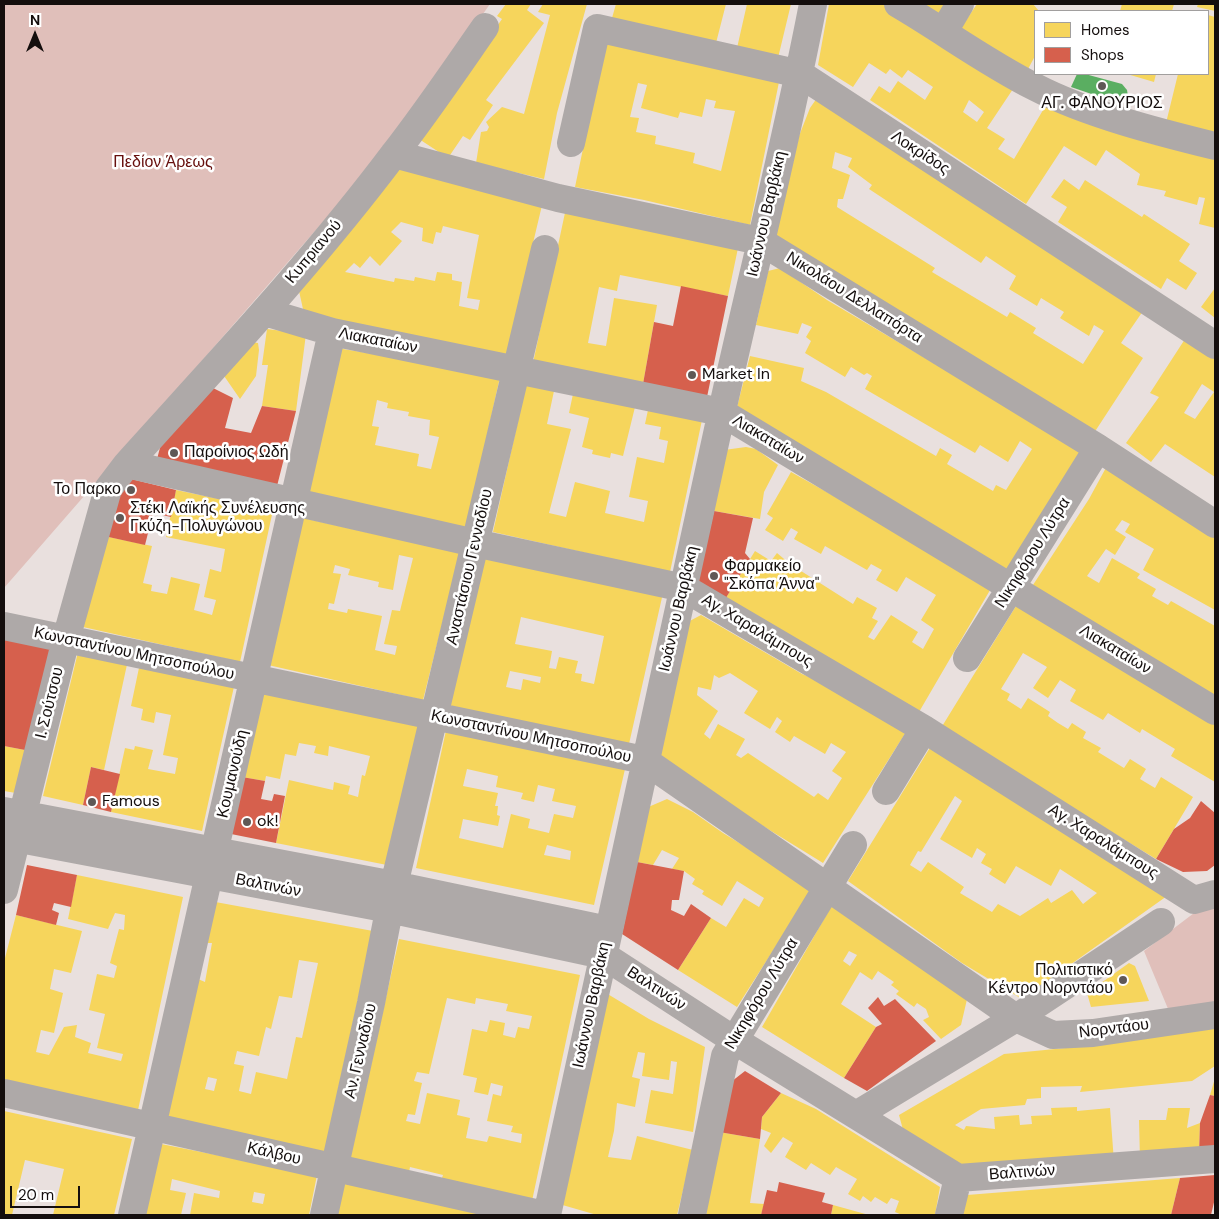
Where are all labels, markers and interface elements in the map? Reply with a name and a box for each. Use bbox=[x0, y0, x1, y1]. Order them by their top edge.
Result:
north arrow bbox=[10, 10, 60, 60]
legend bbox=[1034, 10, 1209, 75]
text: N bbox=[30, 11, 40, 29]
text: Homes bbox=[1081, 20, 1130, 40]
text: Shops bbox=[1081, 45, 1124, 65]
marker: ΑΓ. ΦΑΝΟΥΡΙΟΣ bbox=[1096, 80, 1108, 92]
place label: ΑΓ. ΦΑΝΟΥΡΙΟΣ bbox=[1041, 94, 1163, 114]
street label: Λοκρίδος bbox=[887, 127, 953, 179]
street label: Ιωάννου Βαρβάκη bbox=[743, 149, 791, 279]
park label: Πεδίον Άρεως bbox=[113, 153, 213, 173]
street label: Κυπριανού bbox=[282, 216, 346, 288]
street label: Νικολάου Δελλαπόρτα bbox=[782, 248, 926, 348]
street label: Λιακαταίων bbox=[337, 324, 419, 358]
place label: Market In bbox=[702, 365, 770, 385]
marker: Market In bbox=[686, 369, 698, 381]
street label: Λιακαταίων bbox=[729, 411, 807, 469]
place label: Παροίνιος Ωδή bbox=[184, 443, 289, 463]
marker: Παροίνιος Ωδή bbox=[168, 447, 180, 459]
place label: Το Παρκο bbox=[53, 480, 121, 500]
marker: Το Παρκο bbox=[125, 484, 137, 496]
street label: Αναστάσιου Γενναδίου bbox=[443, 487, 497, 647]
street label: Νικηφόρου Λύτρα bbox=[991, 494, 1075, 612]
place label: Στέκι Λαϊκής Συνέλευσης Γκύζη-Πολυγώνου bbox=[130, 499, 305, 537]
marker: Στέκι Λαϊκής Συνέλευσης Γκύζη-Πολυγώνου bbox=[114, 512, 126, 524]
street label: Ιωάννου Βαρβάκη bbox=[655, 544, 703, 674]
place label: Φαρμακείο "Σκόπα Άννα" bbox=[724, 557, 819, 595]
marker: Φαρμακείο "Σκόπα Άννα" bbox=[708, 570, 720, 582]
street label: Αγ. Χαραλάμπους bbox=[698, 590, 816, 672]
street label: Λιακαταίων bbox=[1076, 621, 1154, 679]
street label: Κωνσταντίνου Μητσοπούλου bbox=[32, 623, 236, 685]
street label: Ι. Σούτσου bbox=[32, 665, 68, 741]
street label: Κωνσταντίνου Μητσοπούλου bbox=[429, 706, 633, 768]
street label: Κουμανούδη bbox=[214, 728, 252, 820]
place label: Famous bbox=[102, 792, 160, 812]
marker: Famous bbox=[86, 796, 98, 808]
street label: Αγ. Χαραλάμπους bbox=[1044, 800, 1162, 884]
place label: ok! bbox=[257, 812, 279, 832]
marker: ok! bbox=[241, 816, 253, 828]
street label: Βαλτινών bbox=[234, 870, 302, 902]
street label: Νικηφόρου Λύτρα bbox=[721, 935, 803, 1053]
street label: Ιωάννου Βαρβάκη bbox=[569, 940, 615, 1070]
place label: Πολιτιστικό Κέντρο Νορντάου bbox=[988, 961, 1113, 999]
street label: Βαλτινών bbox=[623, 963, 689, 1015]
marker: Πολιτιστικό Κέντρο Νορντάου bbox=[1117, 974, 1129, 986]
street label: Αν. Γενναδίου bbox=[341, 1002, 381, 1100]
street label: Νορντάου bbox=[1078, 1015, 1150, 1043]
street label: Κάλβου bbox=[245, 1139, 303, 1169]
street label: Βαλτινών bbox=[988, 1161, 1056, 1185]
scale bar bbox=[12, 1176, 82, 1208]
text: 20 m bbox=[18, 1185, 54, 1205]

